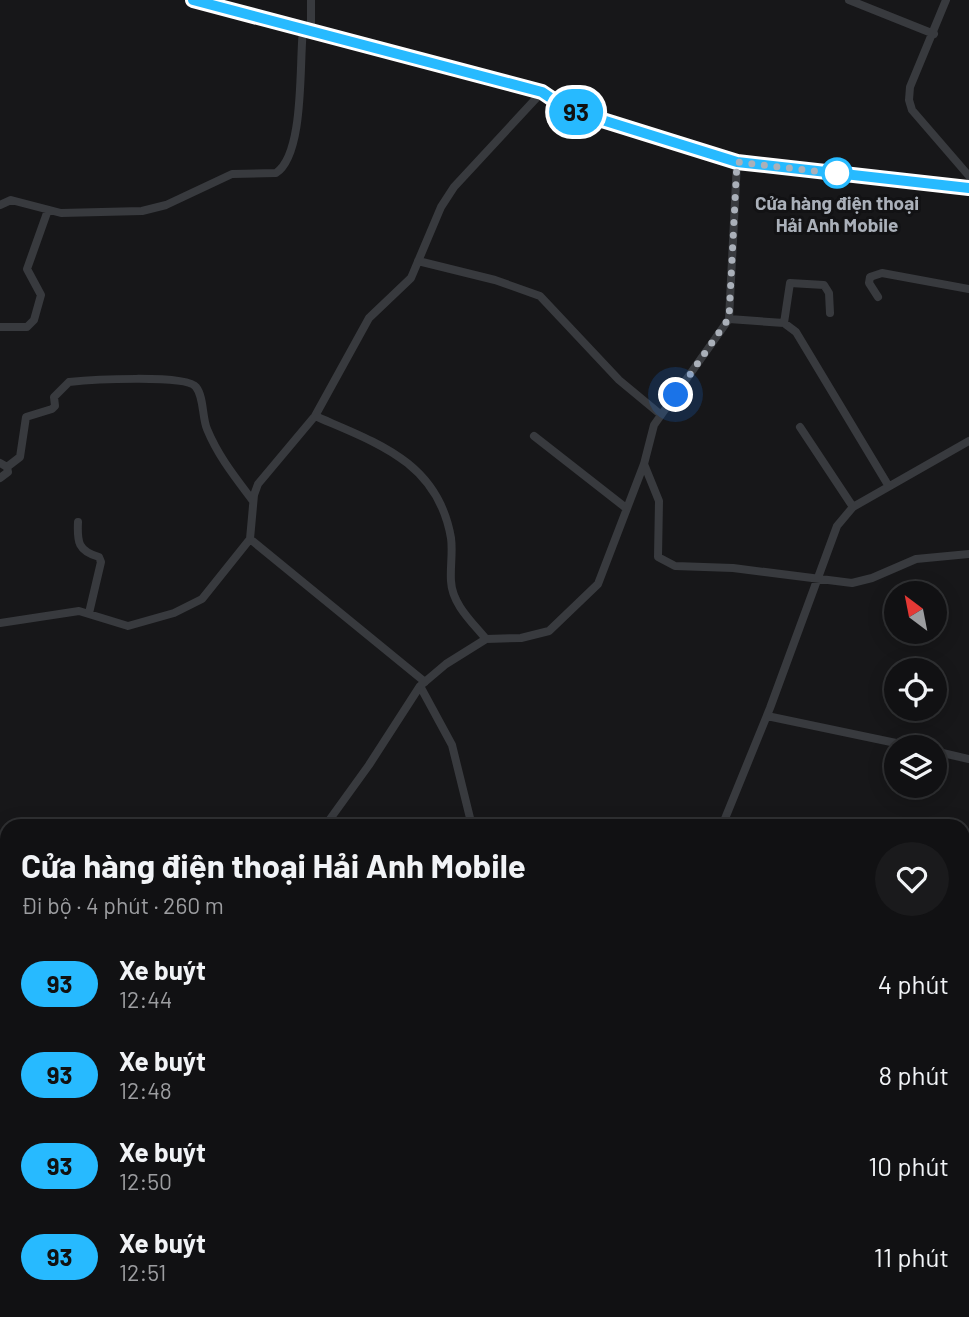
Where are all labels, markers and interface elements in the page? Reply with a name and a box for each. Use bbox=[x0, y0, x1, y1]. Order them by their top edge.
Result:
line badge: 93 bbox=[544, 89, 608, 135]
text: 93 bbox=[563, 97, 589, 126]
marker: Cửa hàng điện thoại Hải Anh Mobile bbox=[822, 158, 852, 188]
place label: Cửa hàng điện thoại Hải Anh Mobile bbox=[755, 191, 919, 236]
your location bbox=[658, 377, 693, 412]
north arrow bbox=[884, 581, 947, 644]
map controls bbox=[884, 581, 947, 798]
button: locate bbox=[884, 658, 947, 721]
button: layers bbox=[884, 735, 947, 798]
button: heart bbox=[875, 842, 949, 916]
text: Cửa hàng điện thoại Hải Anh Mobile bbox=[21, 845, 526, 885]
text: Đi bộ · 4 phút · 260 m bbox=[21, 891, 224, 919]
text: Xe buýt bbox=[119, 954, 206, 985]
text: 4 phút bbox=[878, 968, 949, 999]
text: 93 bbox=[47, 969, 72, 998]
text: 12:44 bbox=[119, 985, 173, 1013]
text: Xe buýt bbox=[119, 1045, 206, 1076]
text: 8 phút bbox=[878, 1059, 949, 1090]
text: 93 bbox=[47, 1060, 72, 1089]
text: 12:48 bbox=[119, 1076, 172, 1104]
text: Xe buýt bbox=[119, 1136, 206, 1167]
text: 10 phút bbox=[868, 1150, 949, 1181]
text: 93 bbox=[47, 1151, 72, 1180]
text: 12:50 bbox=[119, 1167, 172, 1195]
text: Xe buýt bbox=[119, 1227, 206, 1258]
text: 11 phút bbox=[874, 1241, 949, 1272]
text: 93 bbox=[47, 1242, 72, 1271]
text: 12:51 bbox=[119, 1258, 166, 1286]

